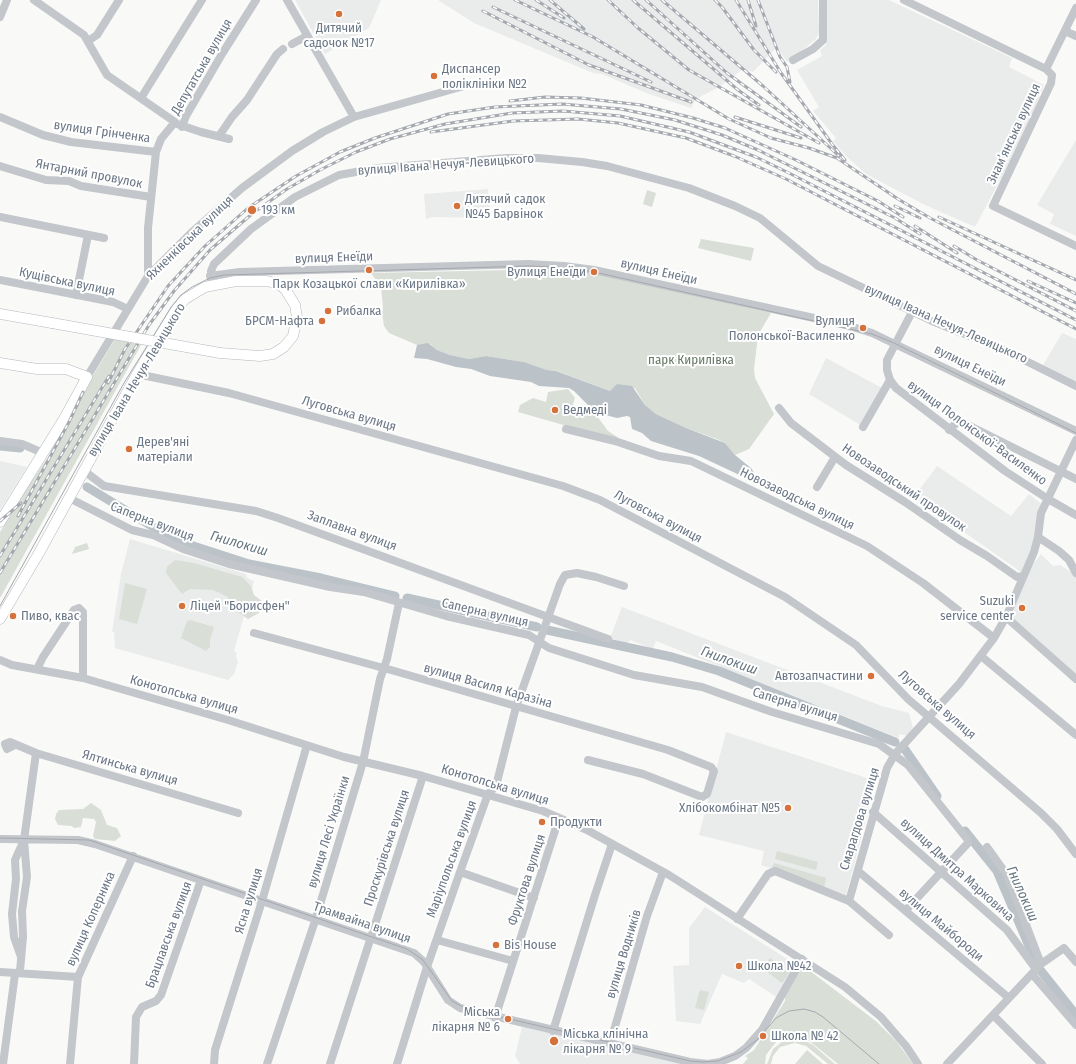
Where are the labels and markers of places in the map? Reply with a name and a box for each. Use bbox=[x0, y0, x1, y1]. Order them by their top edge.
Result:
marker: Дитячий садочок №17 bbox=[334, 9, 344, 19]
place label: Дитячий садочок №17 bbox=[304, 20, 374, 51]
place label: Диспансер поліклініки №2 bbox=[442, 61, 527, 92]
marker: Диспансер поліклініки №2 bbox=[429, 71, 439, 81]
place label: Дитячий садок №45 Барвінок bbox=[465, 191, 545, 222]
marker: Дитячий садок №45 Барвінок bbox=[452, 201, 462, 211]
place label: 193 км bbox=[261, 202, 295, 218]
marker: 193 км bbox=[246, 204, 258, 216]
place label: Вулиця Енеїди bbox=[507, 264, 586, 280]
marker: Парк Козацької слави «Кирилівка» bbox=[364, 265, 374, 275]
marker: Вулиця Енеїди bbox=[589, 267, 599, 277]
place label: Парк Козацької слави «Кирилівка» bbox=[272, 276, 466, 292]
place label: Рибалка bbox=[336, 303, 381, 319]
marker: Рибалка bbox=[323, 306, 333, 316]
place label: БРСМ-Нафта bbox=[245, 313, 314, 329]
place label: Вулиця Полонської-Василенко bbox=[729, 313, 855, 344]
marker: БРСМ-Нафта bbox=[317, 316, 327, 326]
marker: Вулиця Полонської-Василенко bbox=[858, 323, 868, 333]
place label: Ведмеді bbox=[563, 402, 607, 418]
marker: Ведмеді bbox=[550, 405, 560, 415]
place label: Дерев'янi матерiали bbox=[137, 434, 193, 465]
marker: Дерев'янi матерiали bbox=[124, 444, 134, 454]
place label: Suzuki service center bbox=[940, 593, 1014, 624]
place label: Ліцей "Борисфен" bbox=[190, 598, 290, 614]
marker: Ліцей "Борисфен" bbox=[177, 601, 187, 611]
marker: Suzuki service center bbox=[1017, 603, 1027, 613]
place label: Пиво, квас bbox=[21, 608, 79, 624]
marker: Пиво, квас bbox=[8, 611, 18, 621]
place label: Автозапчастини bbox=[775, 668, 863, 684]
marker: Автозапчастини bbox=[866, 671, 876, 681]
place label: Хлібокомбінат №5 bbox=[679, 800, 780, 816]
marker: Хлібокомбінат №5 bbox=[783, 803, 793, 813]
place label: Продукти bbox=[550, 814, 602, 830]
marker: Продукти bbox=[537, 817, 547, 827]
place label: Bis House bbox=[504, 937, 556, 953]
marker: Bis House bbox=[491, 940, 501, 950]
place label: Школа №42 bbox=[747, 958, 811, 974]
marker: Школа №42 bbox=[734, 961, 744, 971]
place label: Міська лікарня № 6 bbox=[432, 1004, 500, 1035]
marker: Міська лікарня № 6 bbox=[503, 1014, 513, 1024]
place label: Міська клінічна лікарня № 9 bbox=[563, 1026, 648, 1057]
place label: Школа № 42 bbox=[771, 1028, 838, 1044]
marker: Школа № 42 bbox=[758, 1031, 768, 1041]
marker: Міська клінічна лікарня № 9 bbox=[548, 1035, 560, 1047]

